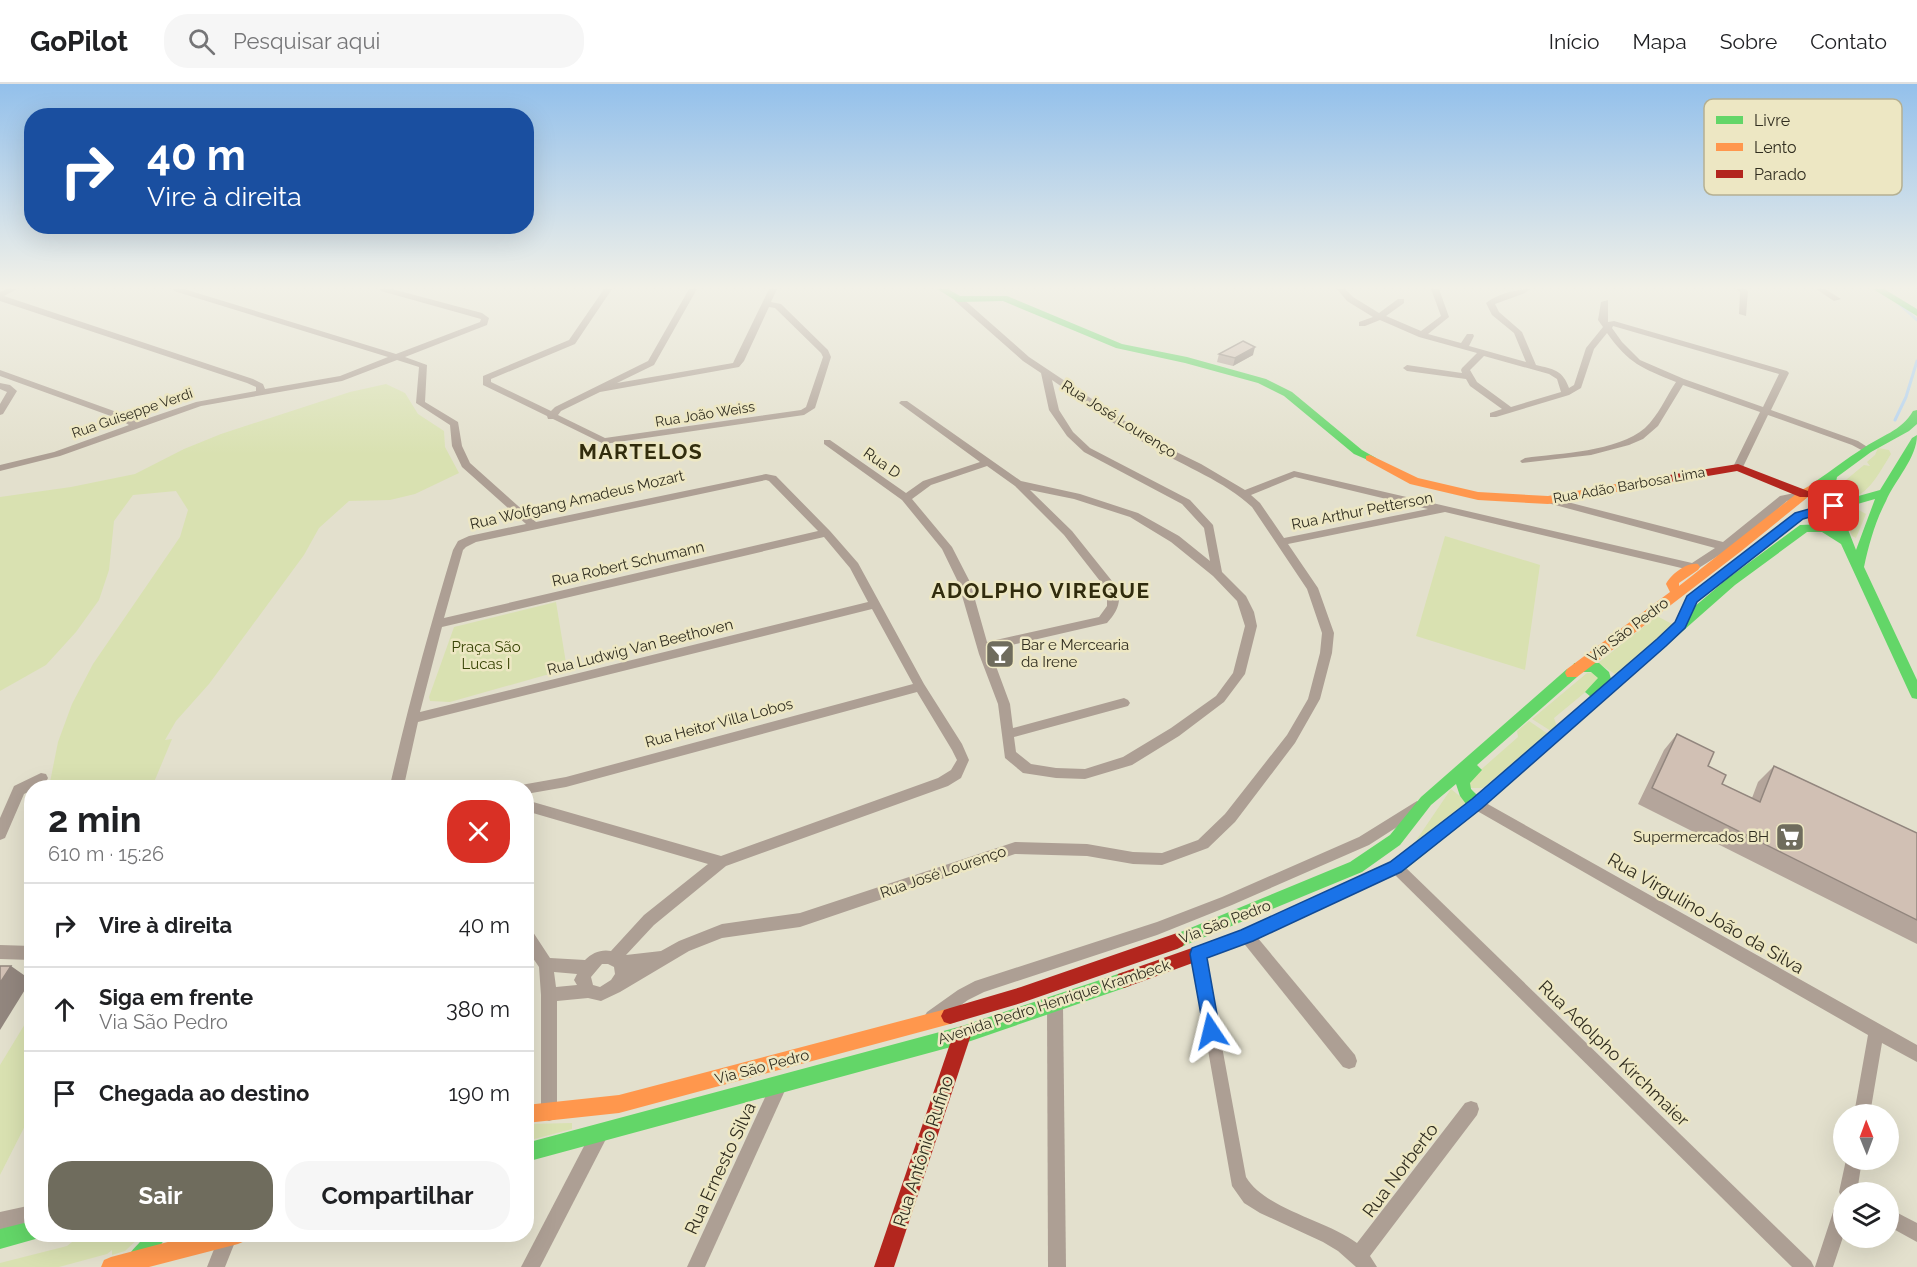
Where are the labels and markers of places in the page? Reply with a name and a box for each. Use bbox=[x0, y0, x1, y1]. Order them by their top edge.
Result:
pin bbox=[1808, 480, 1859, 531]
place label: Bar e Mercearia da Irene bbox=[1021, 636, 1129, 671]
bar icon: Bar e Mercearia da Irene bbox=[984, 638, 1016, 670]
supermarket icon: Supermercados BH bbox=[1774, 821, 1806, 853]
place label: Supermercados BH bbox=[1633, 828, 1769, 846]

